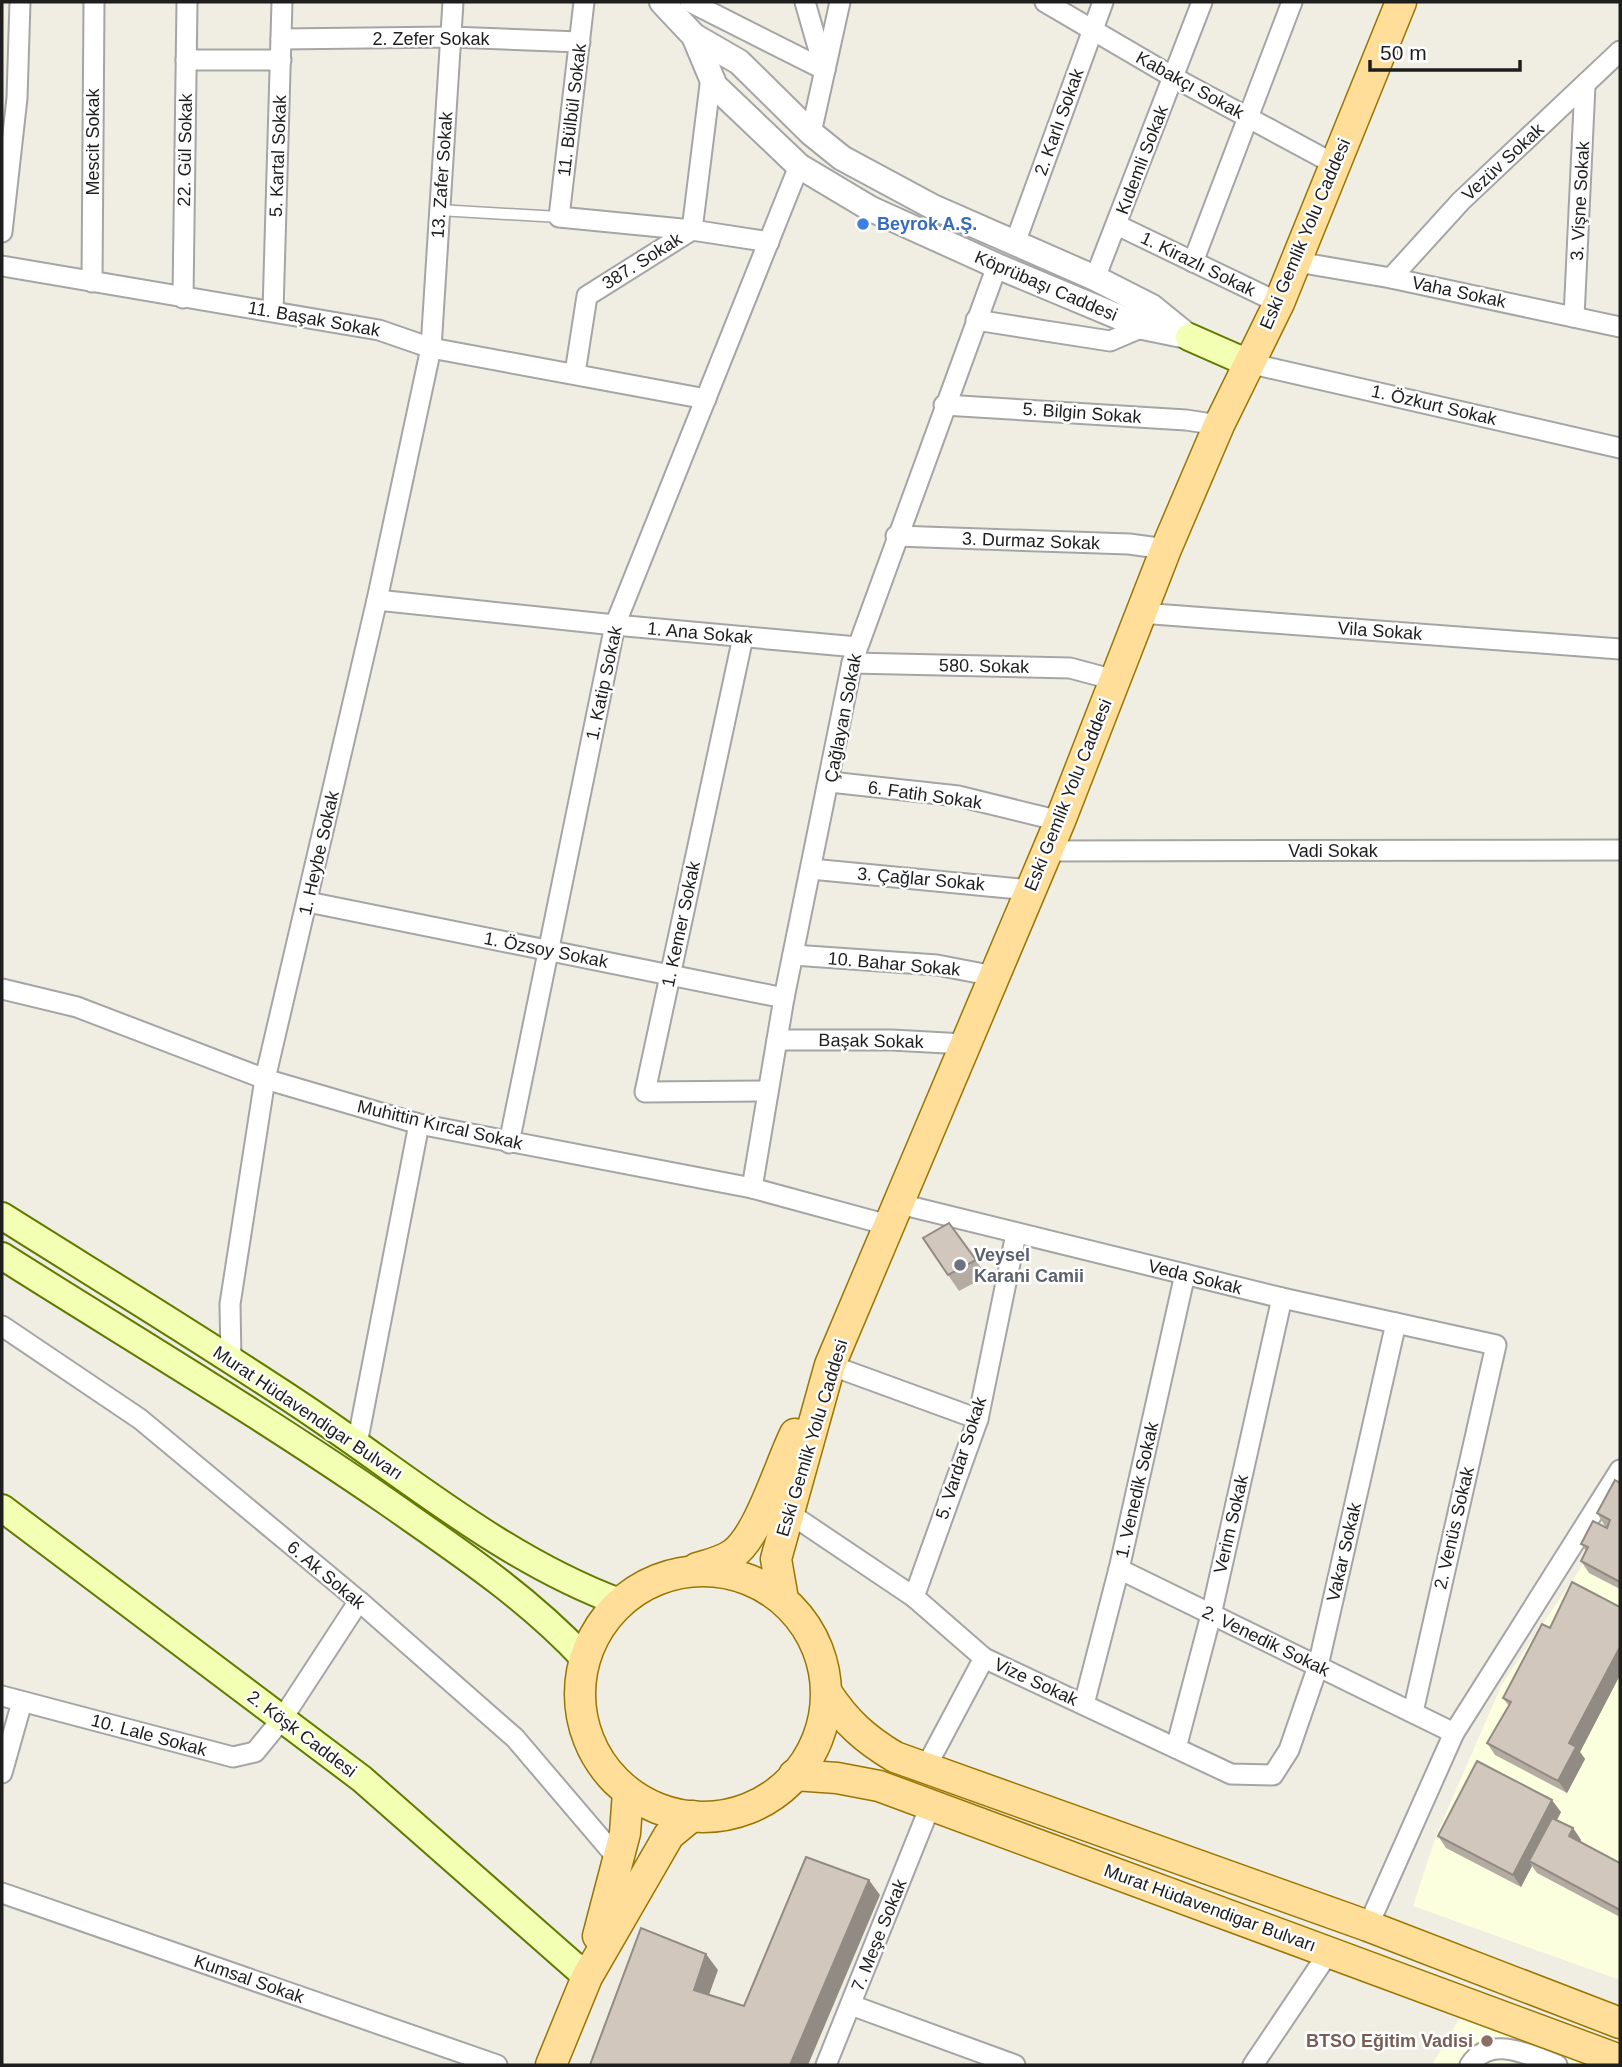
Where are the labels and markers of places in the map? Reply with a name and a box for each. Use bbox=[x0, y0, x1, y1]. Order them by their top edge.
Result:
place label: Beyrok A.Ş. bbox=[877, 214, 977, 234]
marker: Beyrok A.Ş. bbox=[855, 216, 871, 232]
place label: Veysel Karani Camii bbox=[974, 1245, 1084, 1286]
marker: Veysel Karani Camii bbox=[952, 1257, 968, 1273]
place label: BTSO Eğitim Vadisi bbox=[1306, 2031, 1473, 2051]
marker: BTSO Eğitim Vadisi bbox=[1479, 2033, 1495, 2049]

